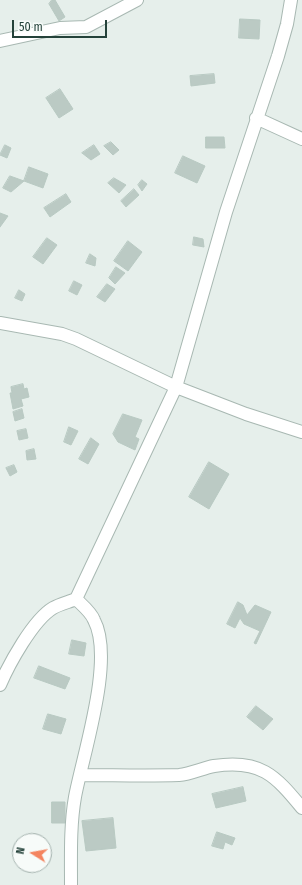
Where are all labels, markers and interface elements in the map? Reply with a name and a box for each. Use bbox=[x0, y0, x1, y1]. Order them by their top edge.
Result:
scale bar bbox=[14, 12, 109, 38]
text: 50 m bbox=[19, 20, 43, 34]
north arrow bbox=[12, 833, 52, 873]
text: N bbox=[14, 846, 28, 855]

